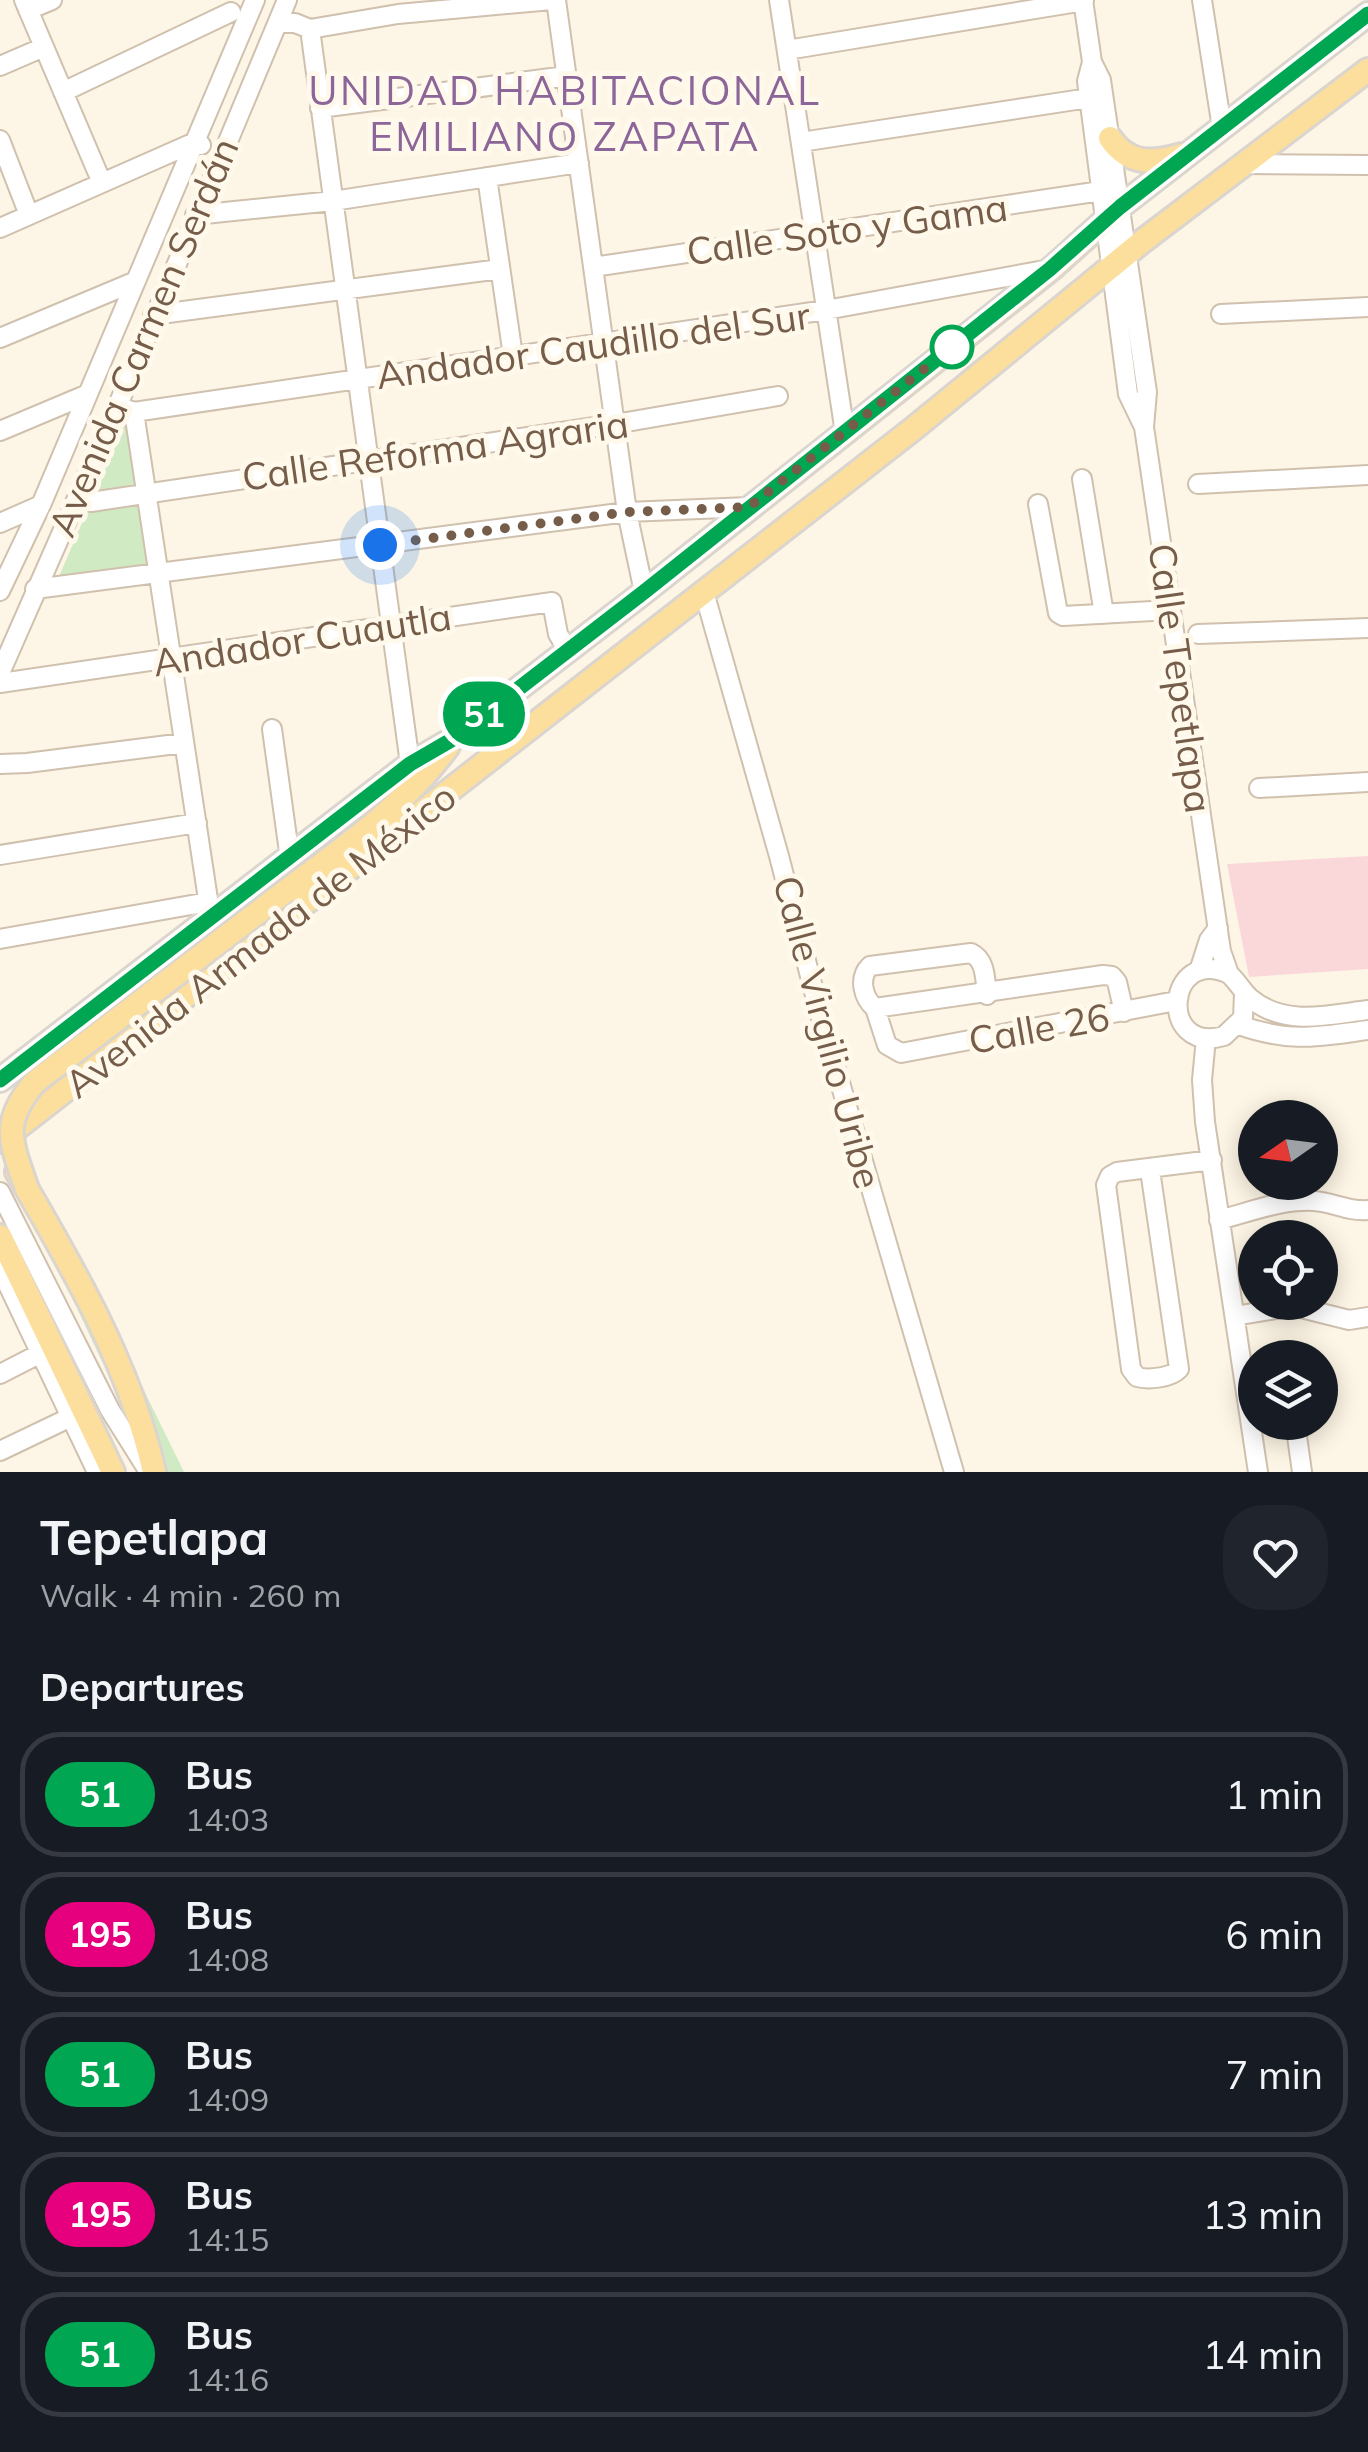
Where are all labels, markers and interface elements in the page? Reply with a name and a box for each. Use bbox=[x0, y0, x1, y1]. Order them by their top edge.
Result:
district label: UNIDAD HABITACIONAL EMILIANO ZAPATA bbox=[308, 65, 822, 161]
street label: Avenida Carmen Serdán bbox=[37, 131, 249, 543]
street label: Calle Soto y Gama bbox=[683, 183, 1011, 275]
street label: Andador Caudillo del Sur bbox=[373, 291, 813, 399]
unlabelled marker bbox=[931, 326, 973, 368]
street label: Calle Reforma Agraria bbox=[239, 399, 631, 501]
your location bbox=[355, 520, 405, 570]
street label: Calle Tepetlapa bbox=[1138, 540, 1224, 816]
street label: Andador Cuautla bbox=[149, 592, 455, 686]
line badge: 51 bbox=[439, 682, 529, 746]
text: 51 bbox=[463, 692, 505, 736]
street label: Avenida Armada de México bbox=[55, 772, 465, 1108]
street label: Calle Virgilio Uribe bbox=[763, 870, 893, 1194]
street label: Calle 26 bbox=[965, 992, 1113, 1064]
north arrow bbox=[1238, 1100, 1338, 1200]
map controls bbox=[1238, 1100, 1338, 1440]
button: locate bbox=[1238, 1220, 1338, 1320]
button: layers bbox=[1238, 1340, 1338, 1440]
button: heart bbox=[1223, 1505, 1328, 1610]
text: Tepetlapa bbox=[40, 1507, 268, 1567]
text: Walk · 4 min · 260 m bbox=[40, 1575, 341, 1615]
text: Departures bbox=[40, 1663, 244, 1711]
text: Bus bbox=[185, 1751, 253, 1799]
text: 1 min bbox=[1226, 1771, 1323, 1819]
text: 51 bbox=[79, 1772, 121, 1816]
text: 14:03 bbox=[185, 1799, 269, 1839]
text: Bus bbox=[185, 1891, 253, 1939]
text: 6 min bbox=[1226, 1911, 1323, 1959]
text: 195 bbox=[68, 1912, 132, 1956]
text: 14:08 bbox=[185, 1939, 269, 1979]
text: Bus bbox=[185, 2031, 253, 2079]
text: 7 min bbox=[1226, 2051, 1323, 2099]
text: 51 bbox=[79, 2052, 121, 2096]
text: 14:09 bbox=[185, 2079, 269, 2119]
text: Bus bbox=[185, 2171, 253, 2219]
text: 13 min bbox=[1203, 2191, 1323, 2239]
text: 195 bbox=[68, 2192, 132, 2236]
text: 14:15 bbox=[185, 2219, 269, 2259]
text: Bus bbox=[185, 2311, 253, 2359]
text: 14 min bbox=[1203, 2331, 1323, 2379]
text: 51 bbox=[79, 2332, 121, 2376]
text: 14:16 bbox=[185, 2359, 269, 2399]

